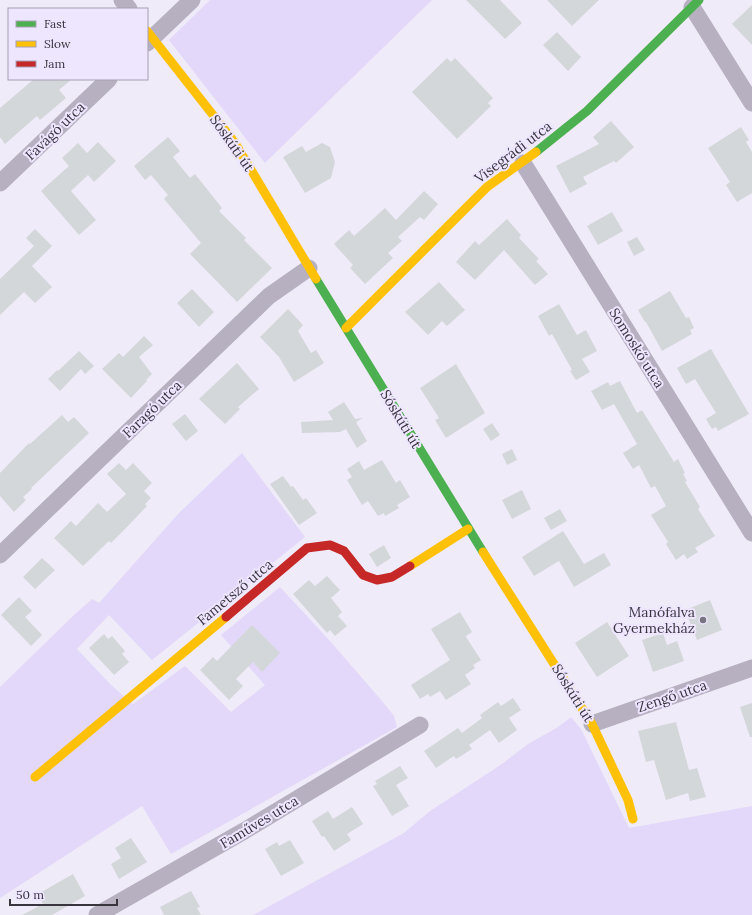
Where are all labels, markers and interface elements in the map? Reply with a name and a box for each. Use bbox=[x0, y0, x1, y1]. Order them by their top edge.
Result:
legend bbox=[8, 8, 148, 80]
text: Fast bbox=[44, 16, 67, 31]
text: Slow bbox=[44, 36, 71, 51]
text: Jam bbox=[43, 56, 65, 71]
street label: Favágó utca bbox=[21, 98, 89, 164]
street label: Sóskúti út bbox=[206, 111, 258, 175]
street label: Visegrádi utca bbox=[470, 117, 555, 188]
street label: Somoskő utca bbox=[605, 305, 669, 391]
street label: Faragó utca bbox=[119, 376, 185, 442]
street label: Sóskúti út bbox=[376, 386, 426, 452]
street label: Fametsző utca bbox=[193, 555, 277, 629]
place label: Manófalva Gyermekház bbox=[613, 603, 695, 637]
marker: Manófalva Gyermekház bbox=[698, 615, 708, 625]
street label: Sóskúti út bbox=[548, 661, 598, 726]
street label: Zengő utca bbox=[635, 676, 709, 716]
street label: Faműves utca bbox=[217, 792, 301, 852]
scale bar bbox=[10, 881, 117, 907]
text: 50 m bbox=[16, 887, 44, 902]

